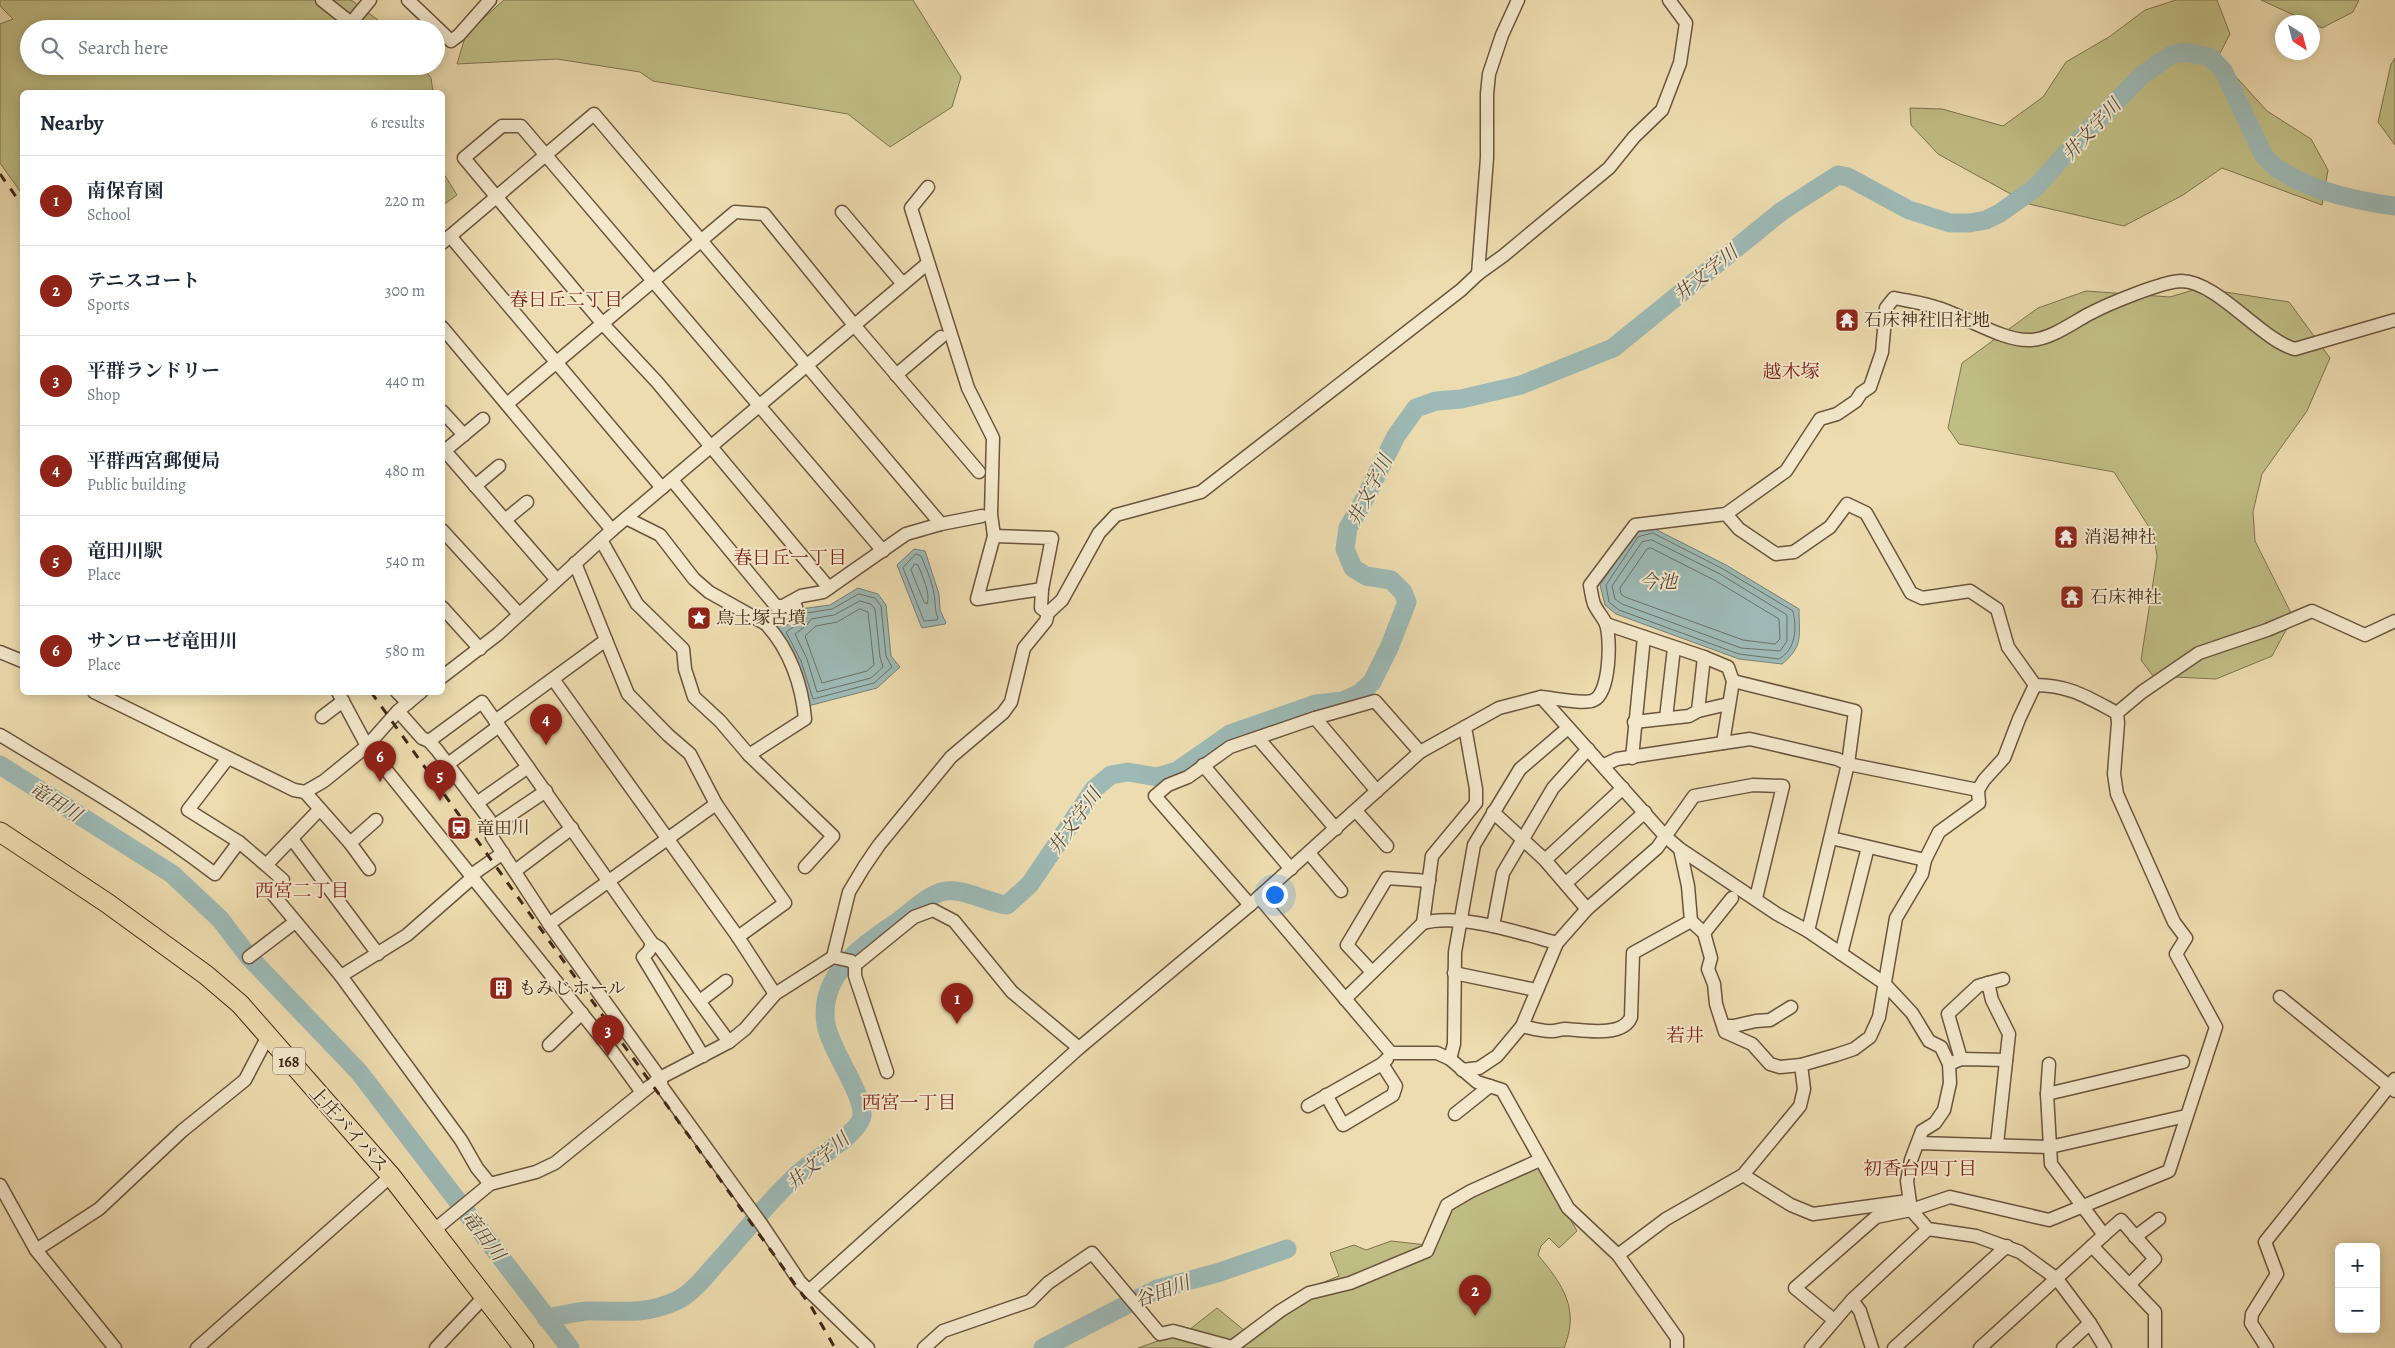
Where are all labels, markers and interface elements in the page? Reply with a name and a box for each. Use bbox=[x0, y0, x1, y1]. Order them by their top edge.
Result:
north arrow bbox=[2275, 15, 2320, 60]
search box bbox=[20, 20, 445, 75]
icon: search bbox=[38, 34, 66, 62]
text: Search here bbox=[78, 35, 168, 61]
water label: 井文字川 bbox=[2056, 92, 2129, 166]
text: Nearby bbox=[40, 109, 103, 137]
text: 6 results bbox=[371, 112, 425, 134]
text: 南保育園 bbox=[87, 178, 163, 204]
text: 1 bbox=[53, 190, 59, 212]
text: 220 m bbox=[385, 190, 425, 212]
text: School bbox=[87, 204, 130, 226]
water label: 井文字川 bbox=[1668, 239, 1745, 308]
text: テニスコート bbox=[87, 268, 200, 294]
text: 2 bbox=[52, 280, 60, 302]
text: 300 m bbox=[385, 280, 425, 302]
district label: 春日丘二丁目 bbox=[509, 287, 623, 313]
text: Sports bbox=[87, 294, 130, 316]
temple icon: 石床神社旧社地 bbox=[1834, 307, 1860, 333]
place label: 石床神社旧社地 bbox=[1864, 308, 1990, 332]
text: 平群ランドリー bbox=[87, 358, 220, 384]
district label: 越木塚 bbox=[1762, 359, 1820, 385]
text: 3 bbox=[53, 370, 59, 392]
text: 440 m bbox=[385, 370, 425, 392]
text: Shop bbox=[87, 384, 120, 406]
text: 平群西宮郵便局 bbox=[87, 448, 220, 474]
water label: 井文字川 bbox=[1341, 449, 1400, 530]
text: 4 bbox=[52, 460, 60, 482]
text: 480 m bbox=[385, 460, 425, 482]
text: Public building bbox=[87, 474, 186, 496]
temple icon: 消渇神社 bbox=[2053, 524, 2079, 550]
place label: 消渇神社 bbox=[2084, 525, 2156, 549]
text: 竜田川駅 bbox=[87, 538, 163, 564]
district label: 春日丘一丁目 bbox=[733, 545, 847, 571]
text: 5 bbox=[53, 550, 59, 572]
text: 540 m bbox=[386, 550, 425, 572]
text: Place bbox=[87, 564, 121, 586]
water label: 今池 bbox=[1639, 569, 1679, 595]
temple icon: 石床神社 bbox=[2059, 584, 2085, 610]
place label: 石床神社 bbox=[2090, 585, 2162, 609]
place icon: 鳥土塚古墳 bbox=[686, 605, 712, 631]
place label: 鳥土塚古墳 bbox=[716, 606, 806, 630]
text: サンローゼ竜田川 bbox=[87, 628, 238, 654]
text: 6 bbox=[52, 640, 60, 662]
text: 580 m bbox=[385, 640, 425, 662]
text: Place bbox=[87, 654, 121, 676]
pin: 4 bbox=[530, 704, 562, 745]
pin: 6 bbox=[364, 741, 396, 782]
pin: 5 bbox=[424, 760, 456, 801]
water label: 竜田川 bbox=[24, 776, 88, 829]
water label: 井文字川 bbox=[1042, 782, 1109, 860]
station icon: 竜田川 bbox=[446, 815, 472, 841]
place label: 竜田川 bbox=[476, 816, 530, 840]
district label: 西宮二丁目 bbox=[254, 878, 350, 904]
your location bbox=[1262, 882, 1288, 908]
building icon: もみじホール bbox=[488, 975, 514, 1001]
place label: もみじホール bbox=[518, 976, 626, 1000]
pin: 1 bbox=[941, 983, 973, 1024]
pin: 3 bbox=[592, 1015, 624, 1056]
district label: 若井 bbox=[1666, 1023, 1704, 1049]
road number: 168 bbox=[273, 1048, 305, 1074]
street label: 上庄バイパス bbox=[304, 1081, 394, 1177]
district label: 西宮一丁目 bbox=[861, 1090, 957, 1116]
water label: 井文字川 bbox=[780, 1126, 856, 1197]
district label: 初香台四丁目 bbox=[1863, 1156, 1977, 1182]
water label: 竜田川 bbox=[456, 1205, 512, 1268]
map controls bbox=[2335, 1243, 2380, 1333]
button: + bbox=[2335, 1243, 2380, 1288]
water label: 谷田川 bbox=[1131, 1269, 1195, 1314]
pin: 2 bbox=[1459, 1275, 1491, 1316]
button: − bbox=[2335, 1288, 2380, 1333]

